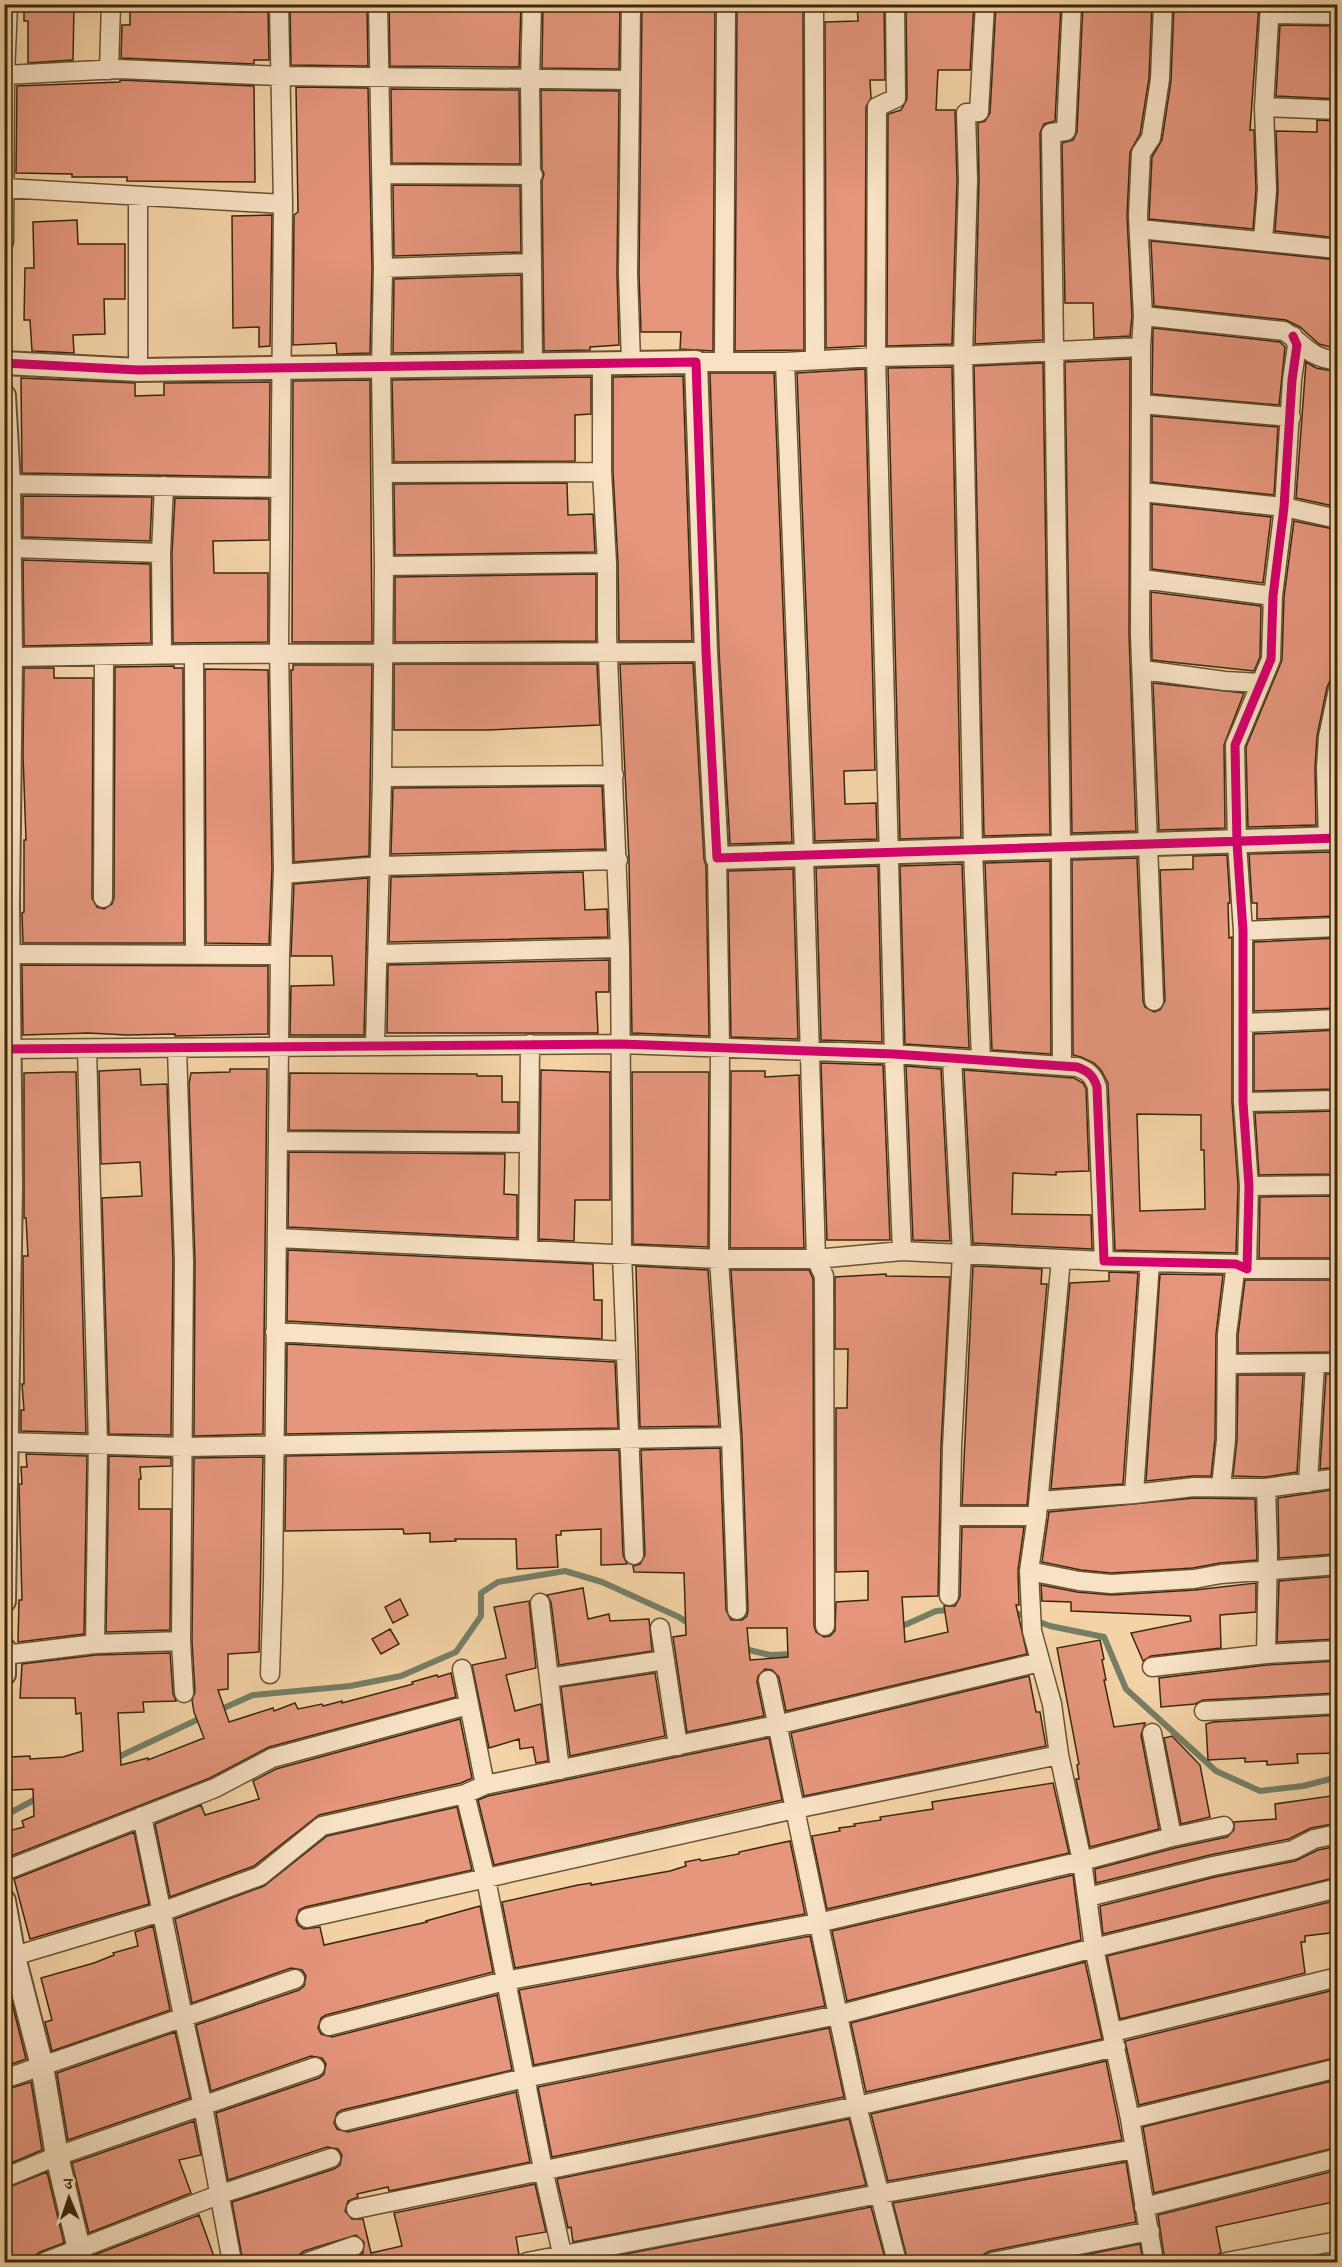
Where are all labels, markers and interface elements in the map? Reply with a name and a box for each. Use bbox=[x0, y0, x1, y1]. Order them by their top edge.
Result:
north arrow bbox=[39, 2168, 99, 2228]
text: उ bbox=[63, 2173, 75, 2193]

